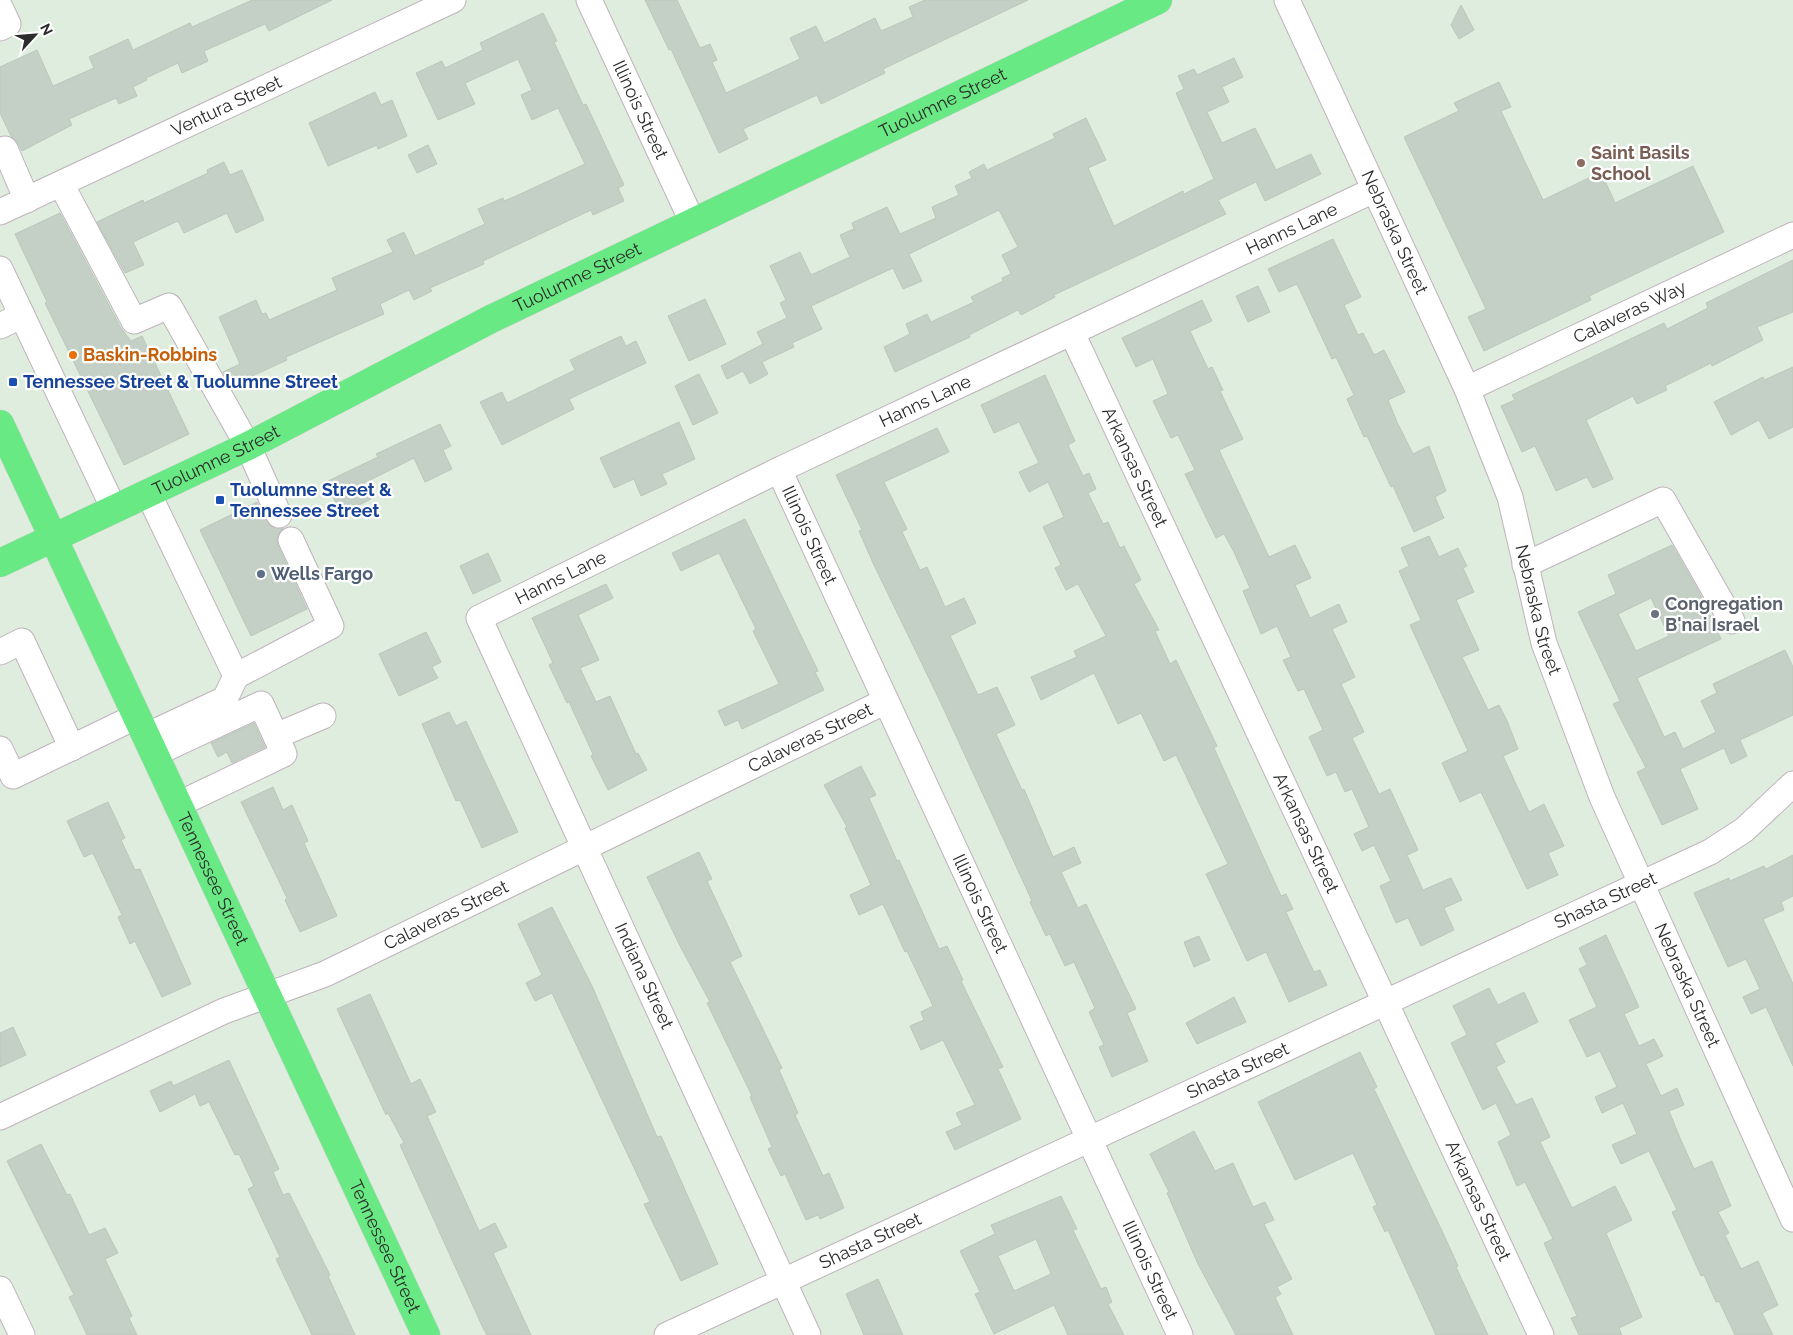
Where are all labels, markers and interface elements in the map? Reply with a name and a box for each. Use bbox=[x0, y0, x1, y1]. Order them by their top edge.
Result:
north arrow bbox=[10, 10, 60, 60]
text: N bbox=[37, 21, 56, 38]
street label: Illinois Street bbox=[609, 57, 673, 162]
street label: Tuolumne Street bbox=[875, 63, 1009, 142]
street label: Ventura Street bbox=[168, 71, 285, 140]
place label: Saint Basils School bbox=[1591, 142, 1690, 184]
marker: Saint Basils School bbox=[1575, 157, 1587, 169]
street label: Nebraska Street bbox=[1357, 167, 1433, 297]
street label: Hanns Lane bbox=[1242, 198, 1341, 259]
street label: Tuolumne Street bbox=[510, 238, 644, 317]
street label: Calaveras Way bbox=[1570, 276, 1690, 347]
place label: Baskin-Robbins bbox=[83, 344, 217, 365]
marker: Baskin-Robbins bbox=[67, 349, 79, 361]
street label: Hanns Lane bbox=[876, 370, 975, 431]
place label: Tennessee Street & Tuolumne Street bbox=[23, 371, 338, 392]
marker: Tennessee Street & Tuolumne Street bbox=[7, 376, 19, 388]
street label: Arkansas Street bbox=[1098, 403, 1172, 530]
street label: Tuolumne Street bbox=[149, 420, 283, 500]
place label: Tuolumne Street & Tennessee Street bbox=[230, 479, 392, 521]
street label: Illinois Street bbox=[778, 482, 842, 588]
marker: Tuolumne Street & Tennessee Street bbox=[214, 494, 226, 506]
street label: Nebraska Street bbox=[1511, 542, 1566, 678]
street label: Hanns Lane bbox=[512, 546, 610, 608]
place label: Wells Fargo bbox=[271, 563, 373, 584]
marker: Wells Fargo bbox=[255, 568, 267, 580]
place label: Congregation B'nai Israel bbox=[1665, 593, 1783, 635]
marker: Congregation B'nai Israel bbox=[1649, 608, 1661, 620]
street label: Calaveras Street bbox=[744, 698, 876, 777]
street label: Arkansas Street bbox=[1269, 769, 1344, 896]
street label: Tennessee Street bbox=[173, 809, 253, 948]
street label: Illinois Street bbox=[949, 851, 1012, 956]
street label: Shasta Street bbox=[1551, 867, 1660, 933]
street label: Calaveras Street bbox=[380, 875, 511, 954]
street label: Indiana Street bbox=[611, 919, 678, 1032]
street label: Nebraska Street bbox=[1650, 920, 1725, 1050]
street label: Shasta Street bbox=[1183, 1038, 1292, 1103]
street label: Arkansas Street bbox=[1441, 1137, 1516, 1264]
street label: Tennessee Street bbox=[345, 1177, 425, 1316]
street label: Shasta Street bbox=[816, 1208, 925, 1273]
street label: Illinois Street bbox=[1118, 1217, 1182, 1323]

